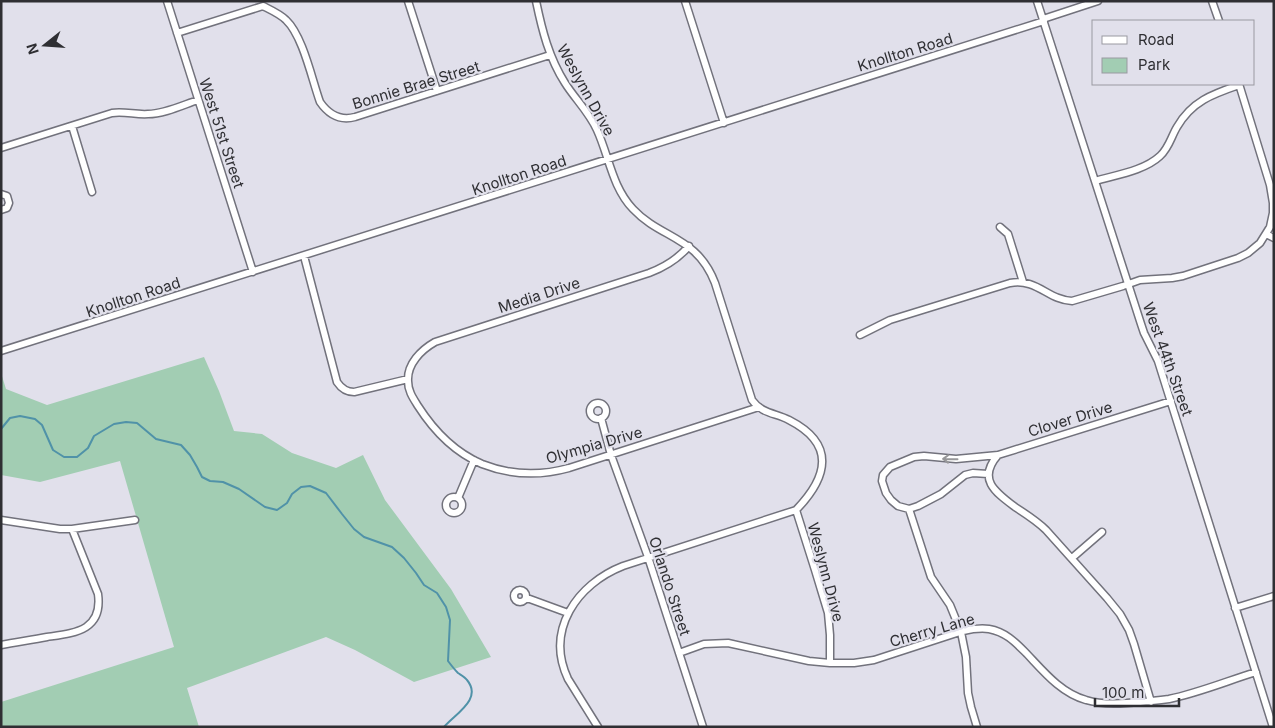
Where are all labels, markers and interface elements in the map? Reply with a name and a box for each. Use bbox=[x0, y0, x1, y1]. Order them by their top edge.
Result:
north arrow bbox=[20, 20, 70, 70]
legend bbox=[1092, 20, 1255, 85]
street label: Knollton Road bbox=[855, 29, 955, 75]
text: Road bbox=[1138, 30, 1174, 49]
text: N bbox=[22, 41, 42, 57]
street label: Weslynn Drive bbox=[553, 41, 619, 139]
text: Park bbox=[1138, 55, 1171, 74]
street label: Bonnie Brae Street bbox=[350, 57, 482, 113]
street label: West 51st Street bbox=[195, 76, 249, 190]
street label: Knollton Road bbox=[469, 151, 569, 199]
street label: Knollton Road bbox=[83, 273, 183, 321]
street label: Media Drive bbox=[496, 273, 582, 317]
street label: West 44th Street bbox=[1139, 300, 1197, 418]
street label: Clover Drive bbox=[1025, 397, 1115, 441]
street label: Olympia Drive bbox=[544, 422, 644, 468]
one-way arrow bbox=[942, 454, 958, 463]
street label: Weslynn Drive bbox=[804, 520, 848, 624]
street label: Orlando Street bbox=[645, 534, 695, 638]
street label: Cherry Lane bbox=[887, 609, 977, 651]
scale bar bbox=[1095, 676, 1179, 708]
text: 100 m bbox=[1102, 683, 1144, 702]

